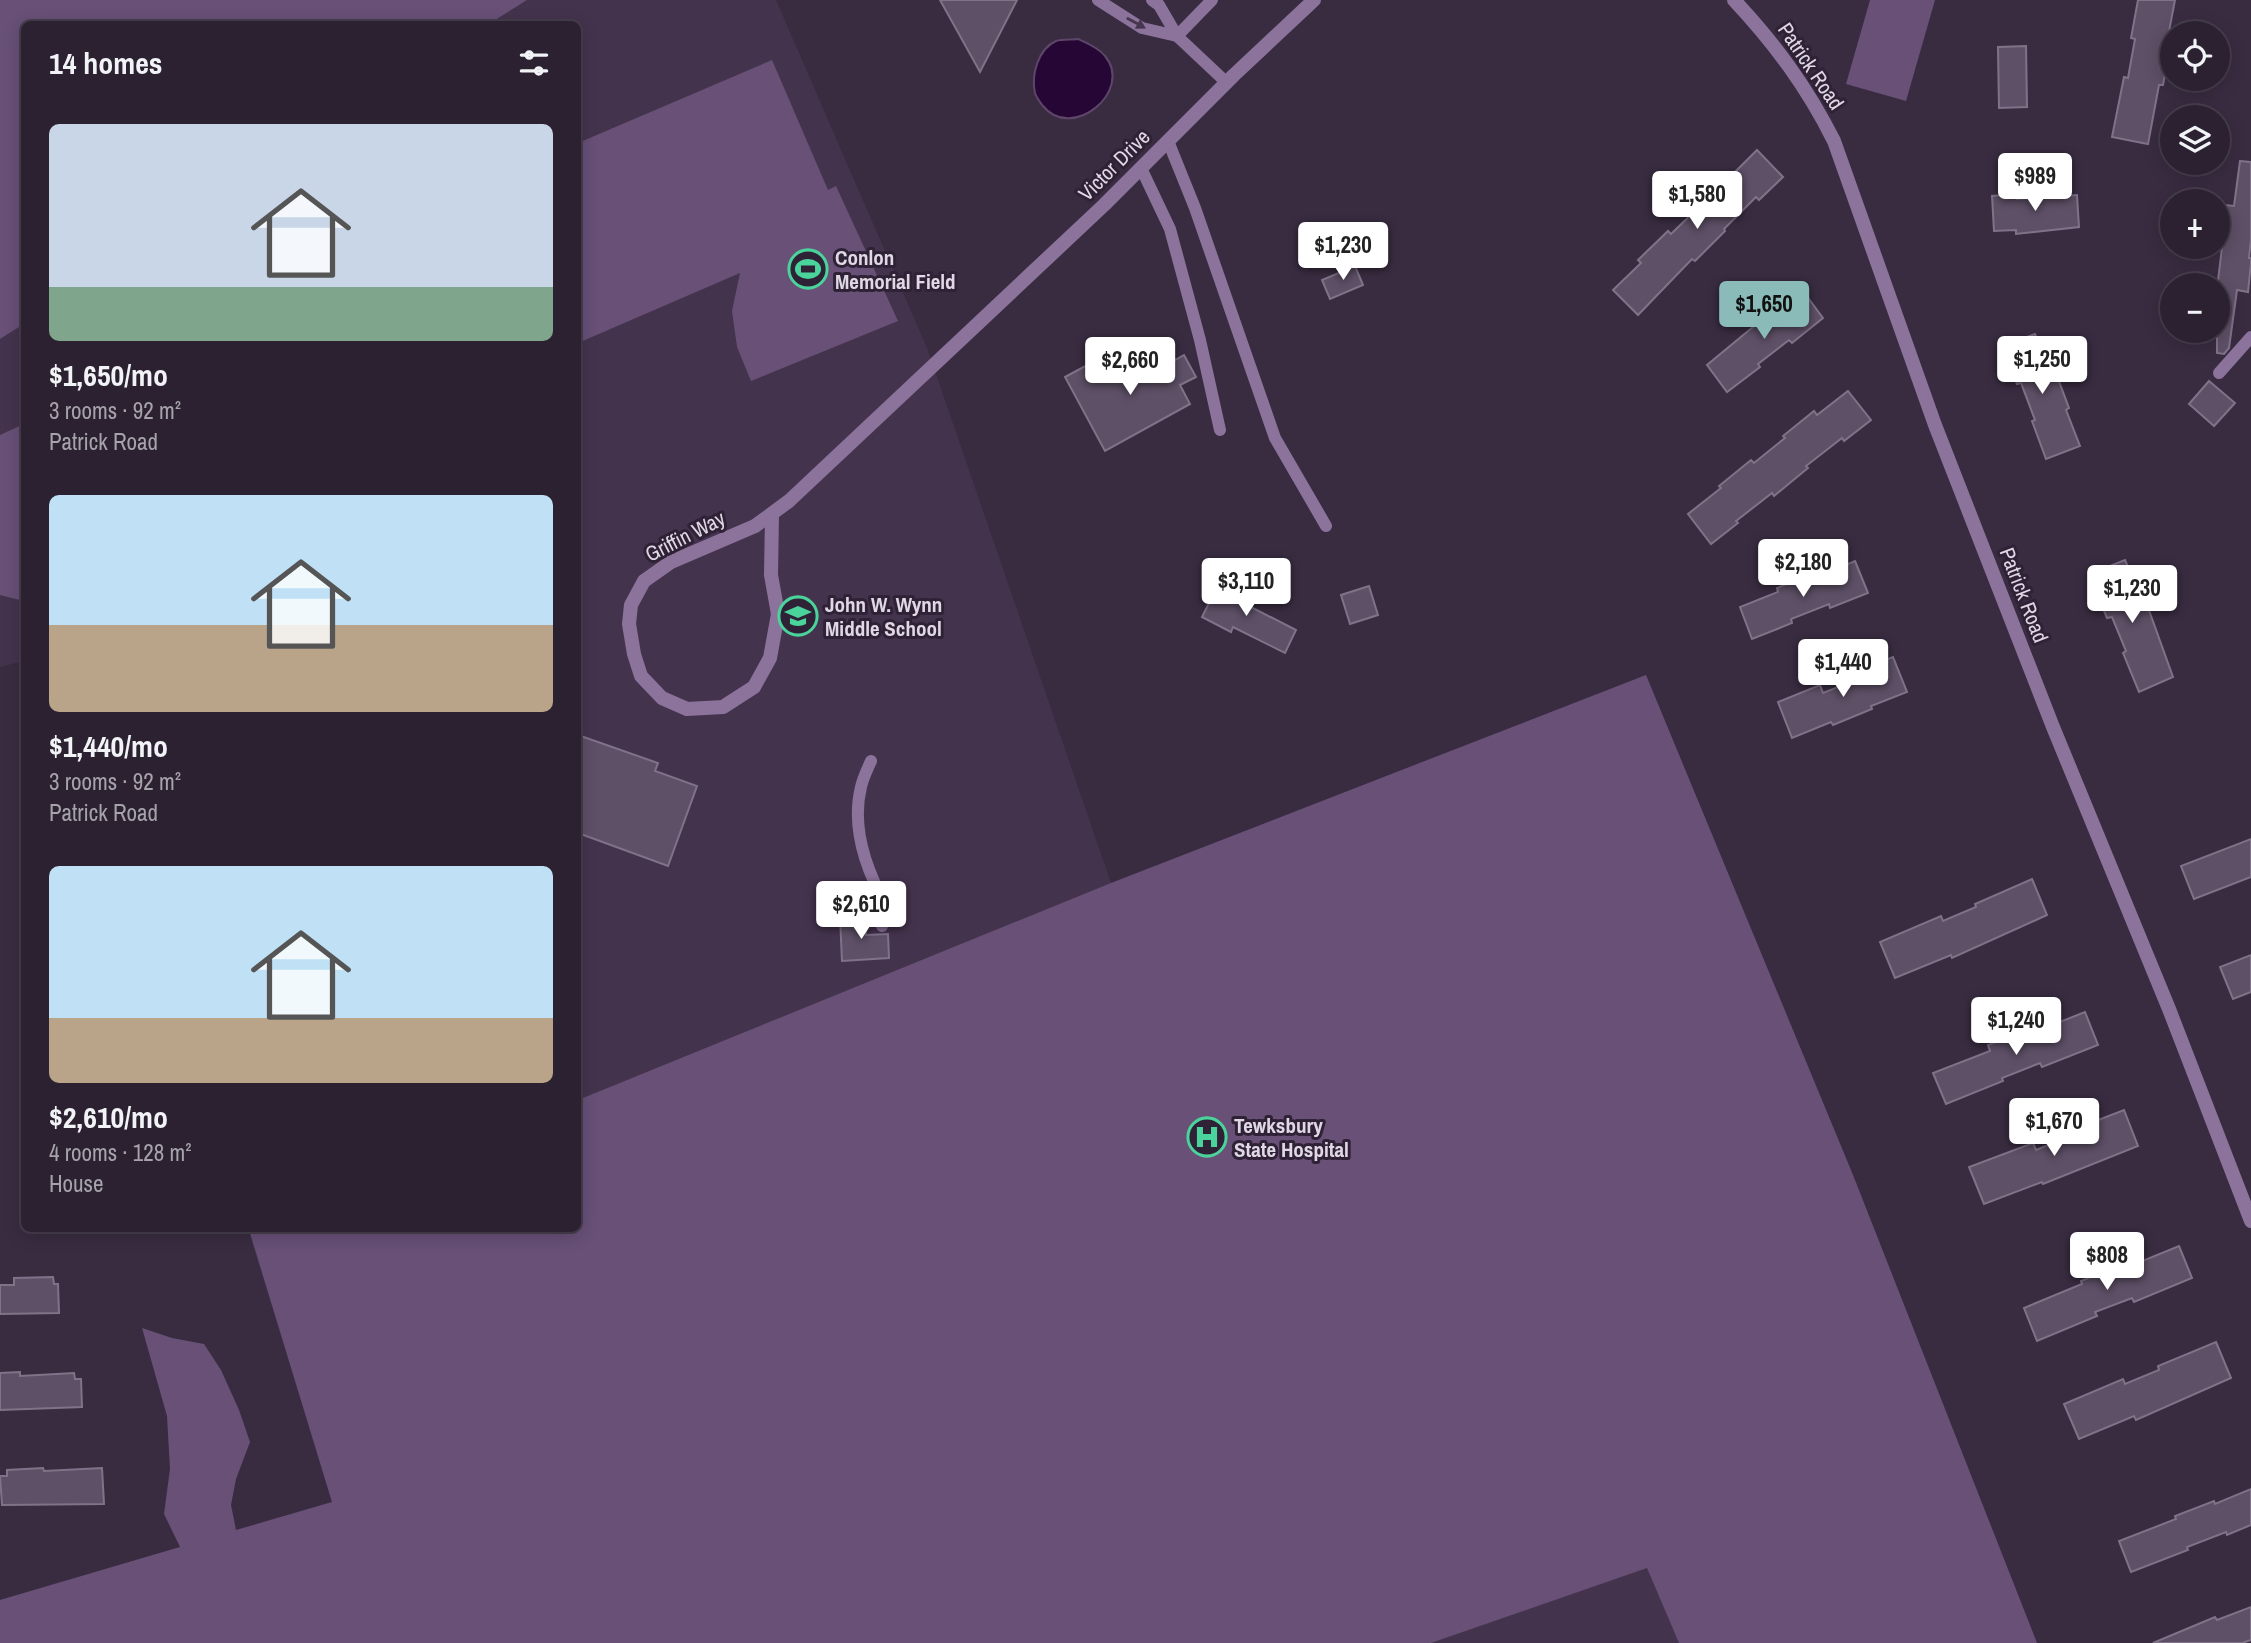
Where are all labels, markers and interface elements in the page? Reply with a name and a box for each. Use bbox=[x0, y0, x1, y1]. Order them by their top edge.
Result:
one-way arrow bbox=[1126, 17, 1145, 29]
street label: Patrick Road bbox=[1771, 17, 1851, 115]
map controls bbox=[2160, 21, 2230, 343]
button: locate bbox=[2160, 21, 2230, 91]
text: 14 homes bbox=[49, 43, 163, 83]
icon: filters bbox=[515, 44, 553, 82]
button: layers bbox=[2160, 105, 2230, 175]
street label: Victor Drive bbox=[1072, 123, 1156, 207]
pin: $989 bbox=[1994, 154, 2076, 213]
text: $989 bbox=[2014, 160, 2056, 191]
icon: home bbox=[238, 170, 364, 296]
pin: $1,580 bbox=[1640, 172, 1754, 231]
text: $1,580 bbox=[1668, 178, 1726, 209]
button: + bbox=[2160, 189, 2230, 259]
pin: $1,230 bbox=[1286, 222, 1400, 282]
text: $1,230 bbox=[1314, 229, 1372, 260]
place label: Conlon Memorial Field bbox=[835, 243, 956, 296]
sports icon: Conlon Memorial Field bbox=[787, 248, 829, 290]
button: − bbox=[2160, 273, 2230, 343]
pin: $1,650 bbox=[1707, 282, 1821, 341]
text: $1,650 bbox=[1735, 288, 1793, 319]
pin: $1,250 bbox=[1985, 336, 2099, 396]
pin: $2,660 bbox=[1073, 338, 1187, 397]
text: $1,250 bbox=[2013, 343, 2071, 374]
text: $2,660 bbox=[1101, 344, 1159, 375]
text: $1,650/mo bbox=[49, 355, 168, 395]
text: 3 rooms · 92 m² bbox=[49, 395, 181, 426]
text: Patrick Road bbox=[49, 426, 158, 457]
street label: Griffin Way bbox=[640, 503, 730, 568]
pin: $2,180 bbox=[1746, 540, 1860, 599]
icon: home bbox=[238, 541, 364, 667]
street label: Patrick Road bbox=[1993, 543, 2055, 647]
text: $2,180 bbox=[1774, 546, 1832, 577]
pin: $3,110 bbox=[1189, 558, 1303, 618]
text: $3,110 bbox=[1218, 565, 1274, 596]
pin: $1,230 bbox=[2075, 566, 2189, 625]
text: $1,230 bbox=[2103, 572, 2161, 603]
place label: John W. Wynn Middle School bbox=[825, 590, 942, 643]
school or university icon: John W. Wynn Middle School bbox=[777, 595, 819, 637]
pin: $1,440 bbox=[1786, 640, 1900, 699]
text: $1,440 bbox=[1814, 646, 1872, 677]
text: $1,440/mo bbox=[49, 726, 168, 766]
text: 3 rooms · 92 m² bbox=[49, 766, 181, 797]
text: Patrick Road bbox=[49, 797, 158, 828]
pin: $2,610 bbox=[804, 881, 918, 941]
text: $2,610 bbox=[832, 888, 890, 919]
icon: home bbox=[238, 912, 364, 1038]
pin: $1,240 bbox=[1959, 998, 2073, 1057]
text: $1,240 bbox=[1987, 1004, 2045, 1035]
text: $2,610/mo bbox=[49, 1097, 168, 1137]
pin: $1,670 bbox=[1997, 1098, 2111, 1158]
text: $1,670 bbox=[2025, 1105, 2083, 1136]
place label: Tewksbury State Hospital bbox=[1234, 1111, 1349, 1164]
hospital icon: Tewksbury State Hospital bbox=[1186, 1116, 1228, 1158]
text: 4 rooms · 128 m² bbox=[49, 1137, 192, 1168]
text: House bbox=[49, 1168, 104, 1199]
pin: $808 bbox=[2066, 1232, 2148, 1292]
text: $808 bbox=[2086, 1239, 2128, 1270]

